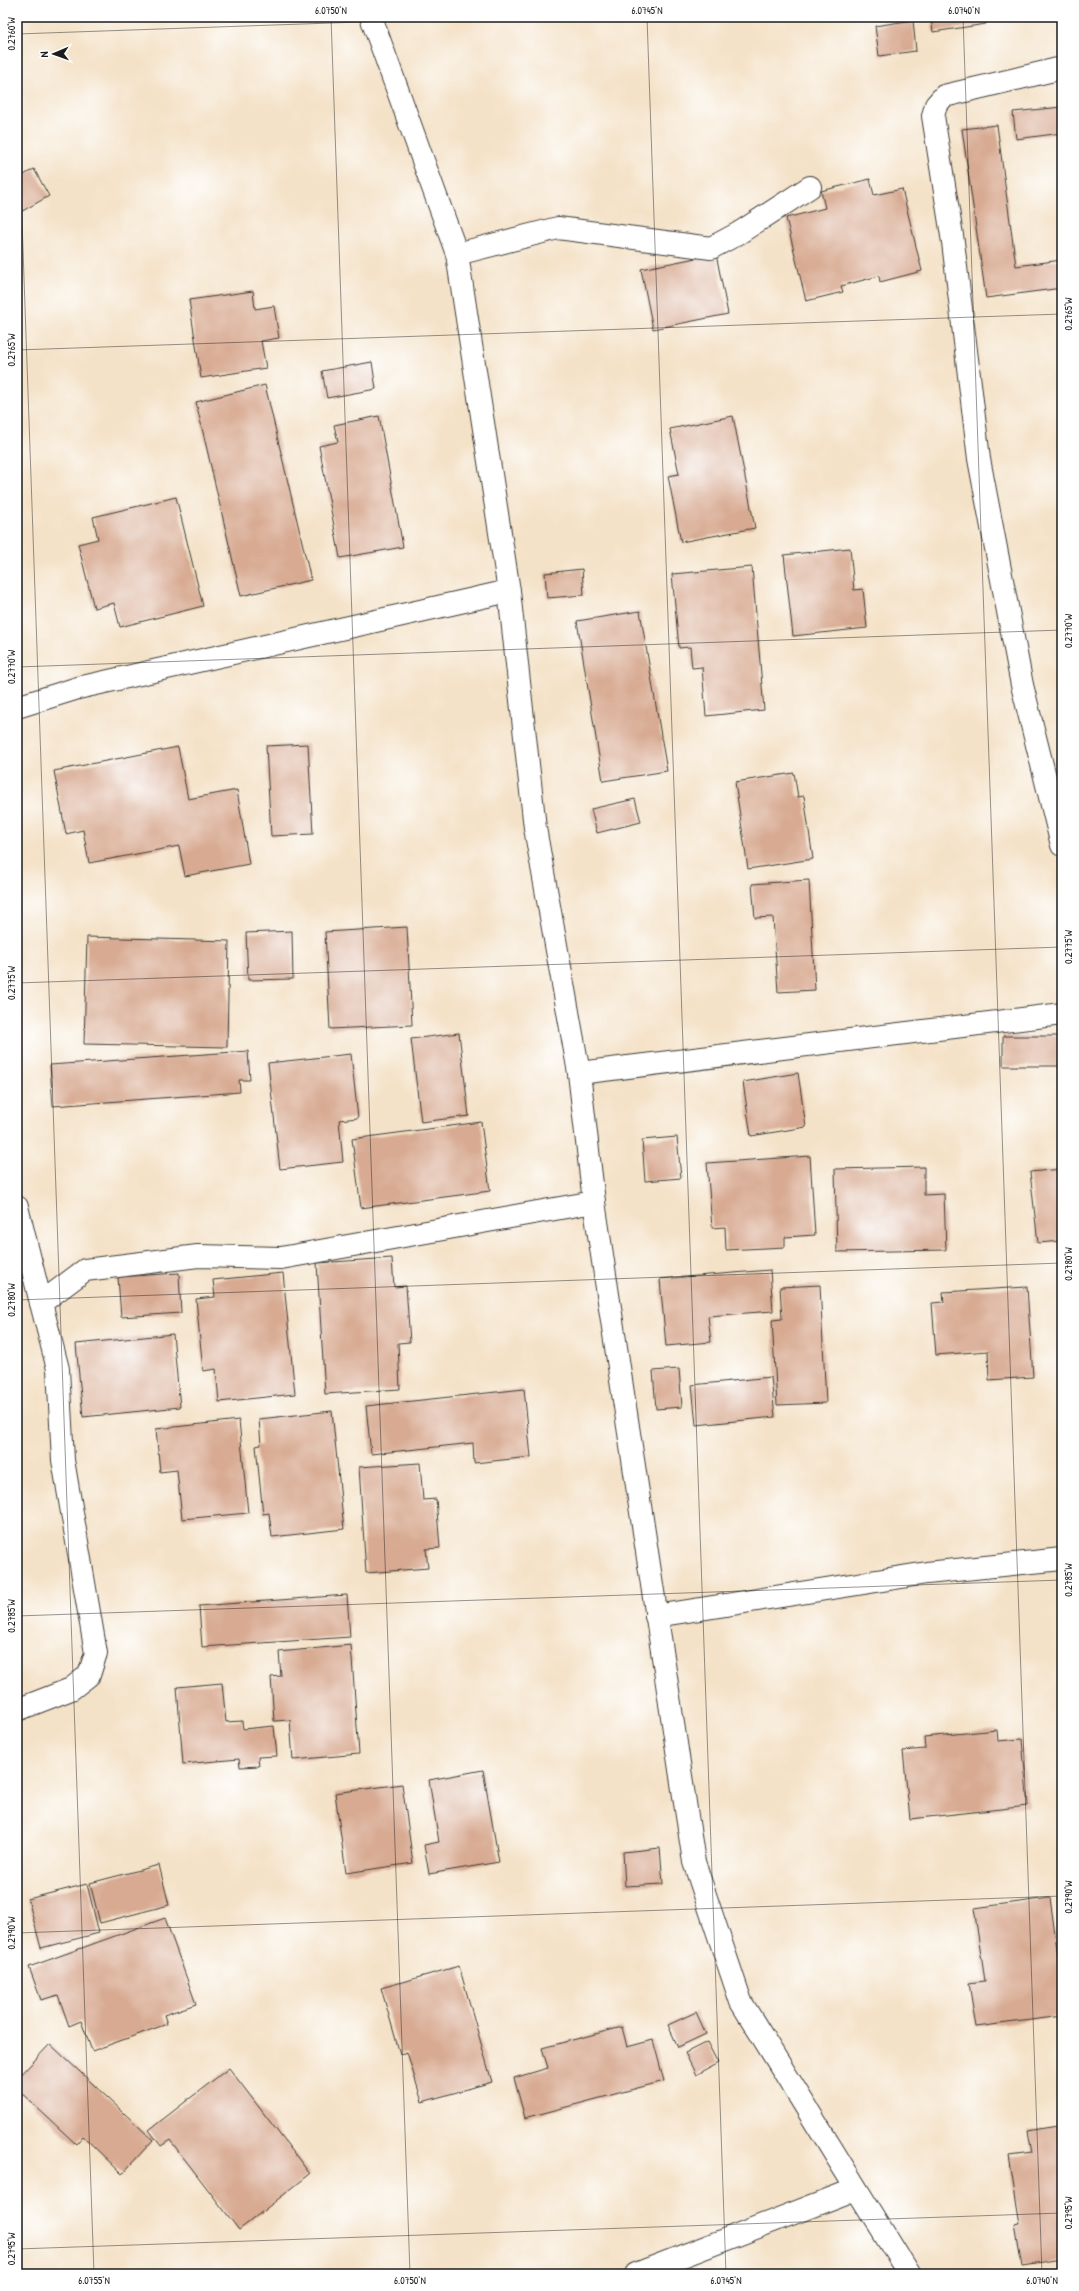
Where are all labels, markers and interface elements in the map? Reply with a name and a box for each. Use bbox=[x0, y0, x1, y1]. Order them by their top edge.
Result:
text: 6.0750°N bbox=[315, 4, 347, 17]
text: 6.0745°N bbox=[631, 4, 663, 17]
text: 6.0740°N bbox=[948, 4, 980, 17]
text: 0.2760°W bbox=[5, 17, 18, 51]
north arrow bbox=[34, 34, 74, 74]
text: N bbox=[37, 51, 51, 58]
text: 0.2765°W bbox=[1062, 297, 1075, 330]
text: 0.2765°W bbox=[5, 333, 18, 366]
text: 0.2770°W bbox=[1062, 613, 1075, 648]
text: 0.2770°W bbox=[5, 649, 18, 684]
text: 0.2775°W bbox=[1062, 929, 1075, 964]
text: 0.2775°W bbox=[5, 965, 18, 1000]
text: 0.2780°W bbox=[1062, 1246, 1075, 1281]
text: 0.2780°W bbox=[5, 1282, 18, 1317]
text: 0.2785°W bbox=[1062, 1563, 1075, 1597]
text: 0.2785°W bbox=[5, 1599, 18, 1633]
text: 0.2790°W bbox=[1062, 1880, 1075, 1913]
text: 0.2790°W bbox=[5, 1916, 18, 1949]
text: 0.2795°W bbox=[1062, 2196, 1075, 2229]
text: 0.2795°W bbox=[5, 2232, 18, 2265]
text: 6.0755°N bbox=[78, 2274, 110, 2287]
text: 6.0750°N bbox=[394, 2274, 426, 2287]
text: 6.0745°N bbox=[710, 2274, 742, 2287]
text: 6.0740°N bbox=[1026, 2274, 1058, 2287]

